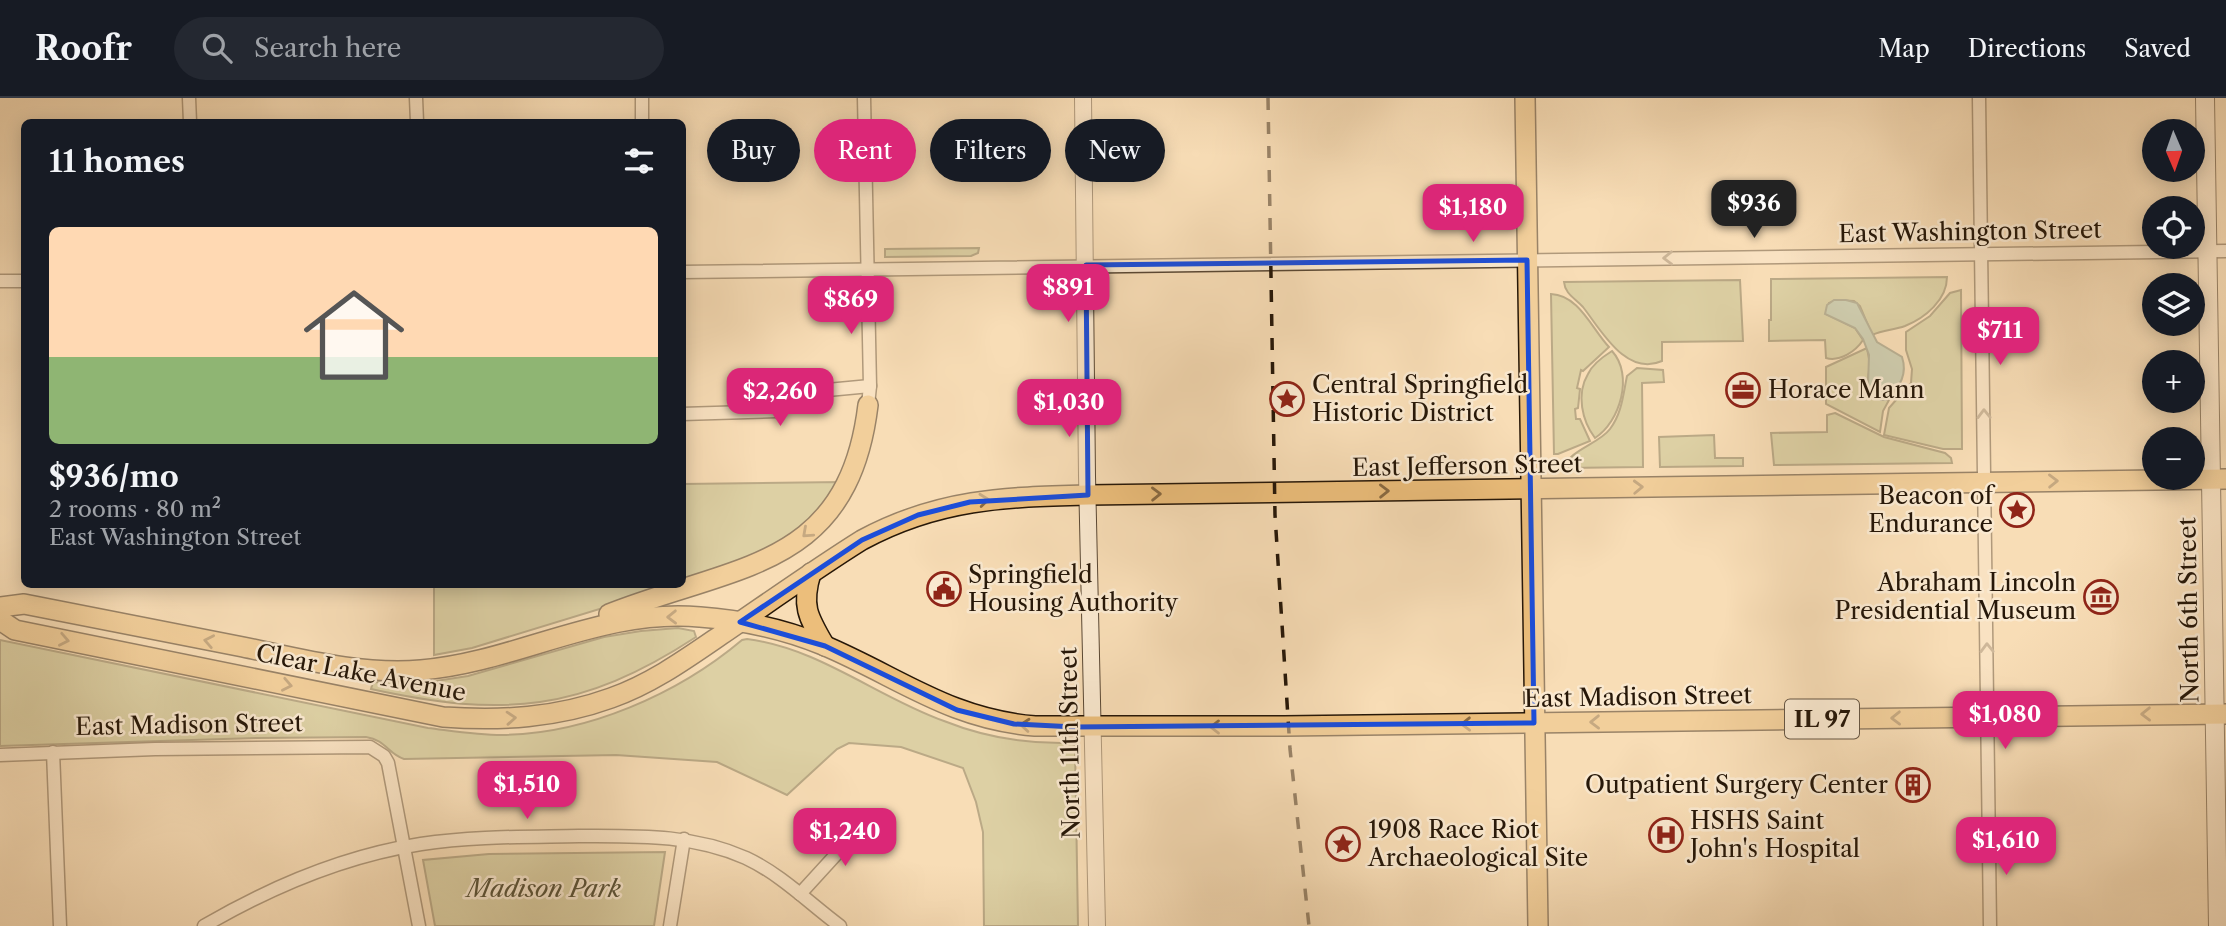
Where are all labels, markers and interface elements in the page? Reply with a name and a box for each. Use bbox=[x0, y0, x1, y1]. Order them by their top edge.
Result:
search box bbox=[174, 17, 664, 80]
text: Roofr bbox=[35, 28, 132, 69]
icon: search bbox=[198, 29, 236, 67]
text: Search here bbox=[254, 32, 401, 64]
text: Map bbox=[1878, 34, 1930, 63]
text: Directions bbox=[1968, 34, 2086, 63]
text: Saved bbox=[2124, 34, 2191, 63]
chip: Buy bbox=[707, 119, 800, 182]
chip: Rent bbox=[814, 119, 916, 182]
chip: Filters bbox=[930, 119, 1051, 182]
chip: New bbox=[1065, 119, 1165, 182]
north arrow bbox=[2142, 119, 2205, 182]
map controls bbox=[2142, 119, 2205, 490]
icon: filters bbox=[620, 142, 658, 180]
text: 11 homes bbox=[49, 143, 185, 180]
pin: $936 bbox=[1713, 180, 1795, 240]
pin: $1,180 bbox=[1416, 184, 1530, 244]
text: $936 bbox=[1727, 189, 1781, 217]
text: $1,180 bbox=[1439, 193, 1507, 221]
button: locate bbox=[2142, 196, 2205, 259]
street label: East Washington Street bbox=[1838, 215, 2102, 248]
one-way arrow bbox=[1662, 250, 1672, 266]
pin: $891 bbox=[1027, 264, 1109, 324]
icon: home bbox=[291, 272, 417, 398]
text: $891 bbox=[1042, 273, 1094, 301]
button: layers bbox=[2142, 273, 2205, 336]
pin: $869 bbox=[810, 276, 892, 336]
text: $869 bbox=[824, 285, 878, 313]
pin: $711 bbox=[1959, 308, 2041, 367]
text: $711 bbox=[1977, 316, 2023, 344]
button: + bbox=[2142, 350, 2205, 413]
pin: $2,260 bbox=[723, 368, 837, 428]
place label: Central Springfield Historic District bbox=[1312, 370, 1529, 427]
office icon: Horace Mann bbox=[1724, 371, 1762, 409]
place label: Horace Mann bbox=[1768, 375, 1925, 404]
text: $2,260 bbox=[743, 377, 817, 405]
pin: $1,030 bbox=[1012, 380, 1126, 439]
place icon: Central Springfield Historic District bbox=[1268, 380, 1306, 418]
text: $1,030 bbox=[1033, 388, 1105, 416]
one-way arrow bbox=[1976, 408, 1991, 419]
button: − bbox=[2142, 427, 2205, 490]
street label: East Jefferson Street bbox=[1352, 449, 1583, 482]
text: $936/mo bbox=[49, 458, 179, 495]
one-way arrow bbox=[2048, 473, 2058, 489]
one-way arrow bbox=[1633, 480, 1644, 495]
place label: Beacon of Endurance bbox=[1868, 481, 1995, 538]
one-way arrow bbox=[1379, 483, 1389, 499]
one-way arrow bbox=[1151, 486, 1162, 502]
place icon: Beacon of Endurance bbox=[1998, 491, 2036, 529]
one-way arrow bbox=[979, 493, 990, 508]
text: 2 rooms · 80 m² bbox=[49, 495, 221, 523]
street label: North 6th Street bbox=[2172, 516, 2205, 703]
text: East Washington Street bbox=[49, 523, 301, 551]
one-way arrow bbox=[802, 525, 815, 537]
place label: Springfield Housing Authority bbox=[968, 560, 1179, 617]
place label: Abraham Lincoln Presidential Museum bbox=[1834, 568, 2076, 625]
public building icon: Springfield Housing Authority bbox=[925, 570, 963, 608]
museum icon: Abraham Lincoln Presidential Museum bbox=[2082, 578, 2120, 616]
one-way arrow bbox=[667, 609, 678, 624]
one-way arrow bbox=[58, 631, 70, 646]
one-way arrow bbox=[203, 634, 215, 649]
street label: Clear Lake Avenue bbox=[254, 638, 469, 707]
one-way arrow bbox=[1979, 642, 1995, 653]
street label: North 11th Street bbox=[1053, 646, 1086, 839]
one-way arrow bbox=[281, 676, 293, 691]
street label: East Madison Street bbox=[1524, 680, 1753, 713]
pin: $1,080 bbox=[1948, 692, 2062, 751]
road number: IL 97 bbox=[1785, 699, 1859, 738]
text: $1,080 bbox=[1969, 700, 2041, 728]
one-way arrow bbox=[2141, 707, 2152, 722]
street label: East Madison Street bbox=[75, 708, 304, 741]
one-way arrow bbox=[1890, 710, 1901, 725]
one-way arrow bbox=[506, 711, 517, 726]
one-way arrow bbox=[1590, 714, 1600, 730]
one-way arrow bbox=[1460, 716, 1471, 732]
one-way arrow bbox=[1019, 718, 1030, 733]
one-way arrow bbox=[1210, 719, 1220, 735]
pin: $1,510 bbox=[470, 762, 584, 821]
building icon: Outpatient Surgery Center bbox=[1894, 766, 1932, 804]
text: $1,510 bbox=[493, 770, 561, 798]
place label: Outpatient Surgery Center bbox=[1585, 770, 1888, 799]
place label: HSHS Saint John's Hospital bbox=[1686, 806, 1860, 863]
pin: $1,240 bbox=[788, 808, 902, 868]
place label: 1908 Race Riot Archaeological Site bbox=[1367, 815, 1588, 872]
hospital icon: HSHS Saint John's Hospital bbox=[1647, 816, 1685, 854]
text: $1,240 bbox=[809, 817, 881, 845]
pin: $1,610 bbox=[1949, 818, 2063, 877]
place icon: 1908 Race Riot Archaeological Site bbox=[1324, 825, 1362, 863]
text: $1,610 bbox=[1972, 826, 2040, 854]
park label: Madison Park bbox=[464, 874, 622, 903]

